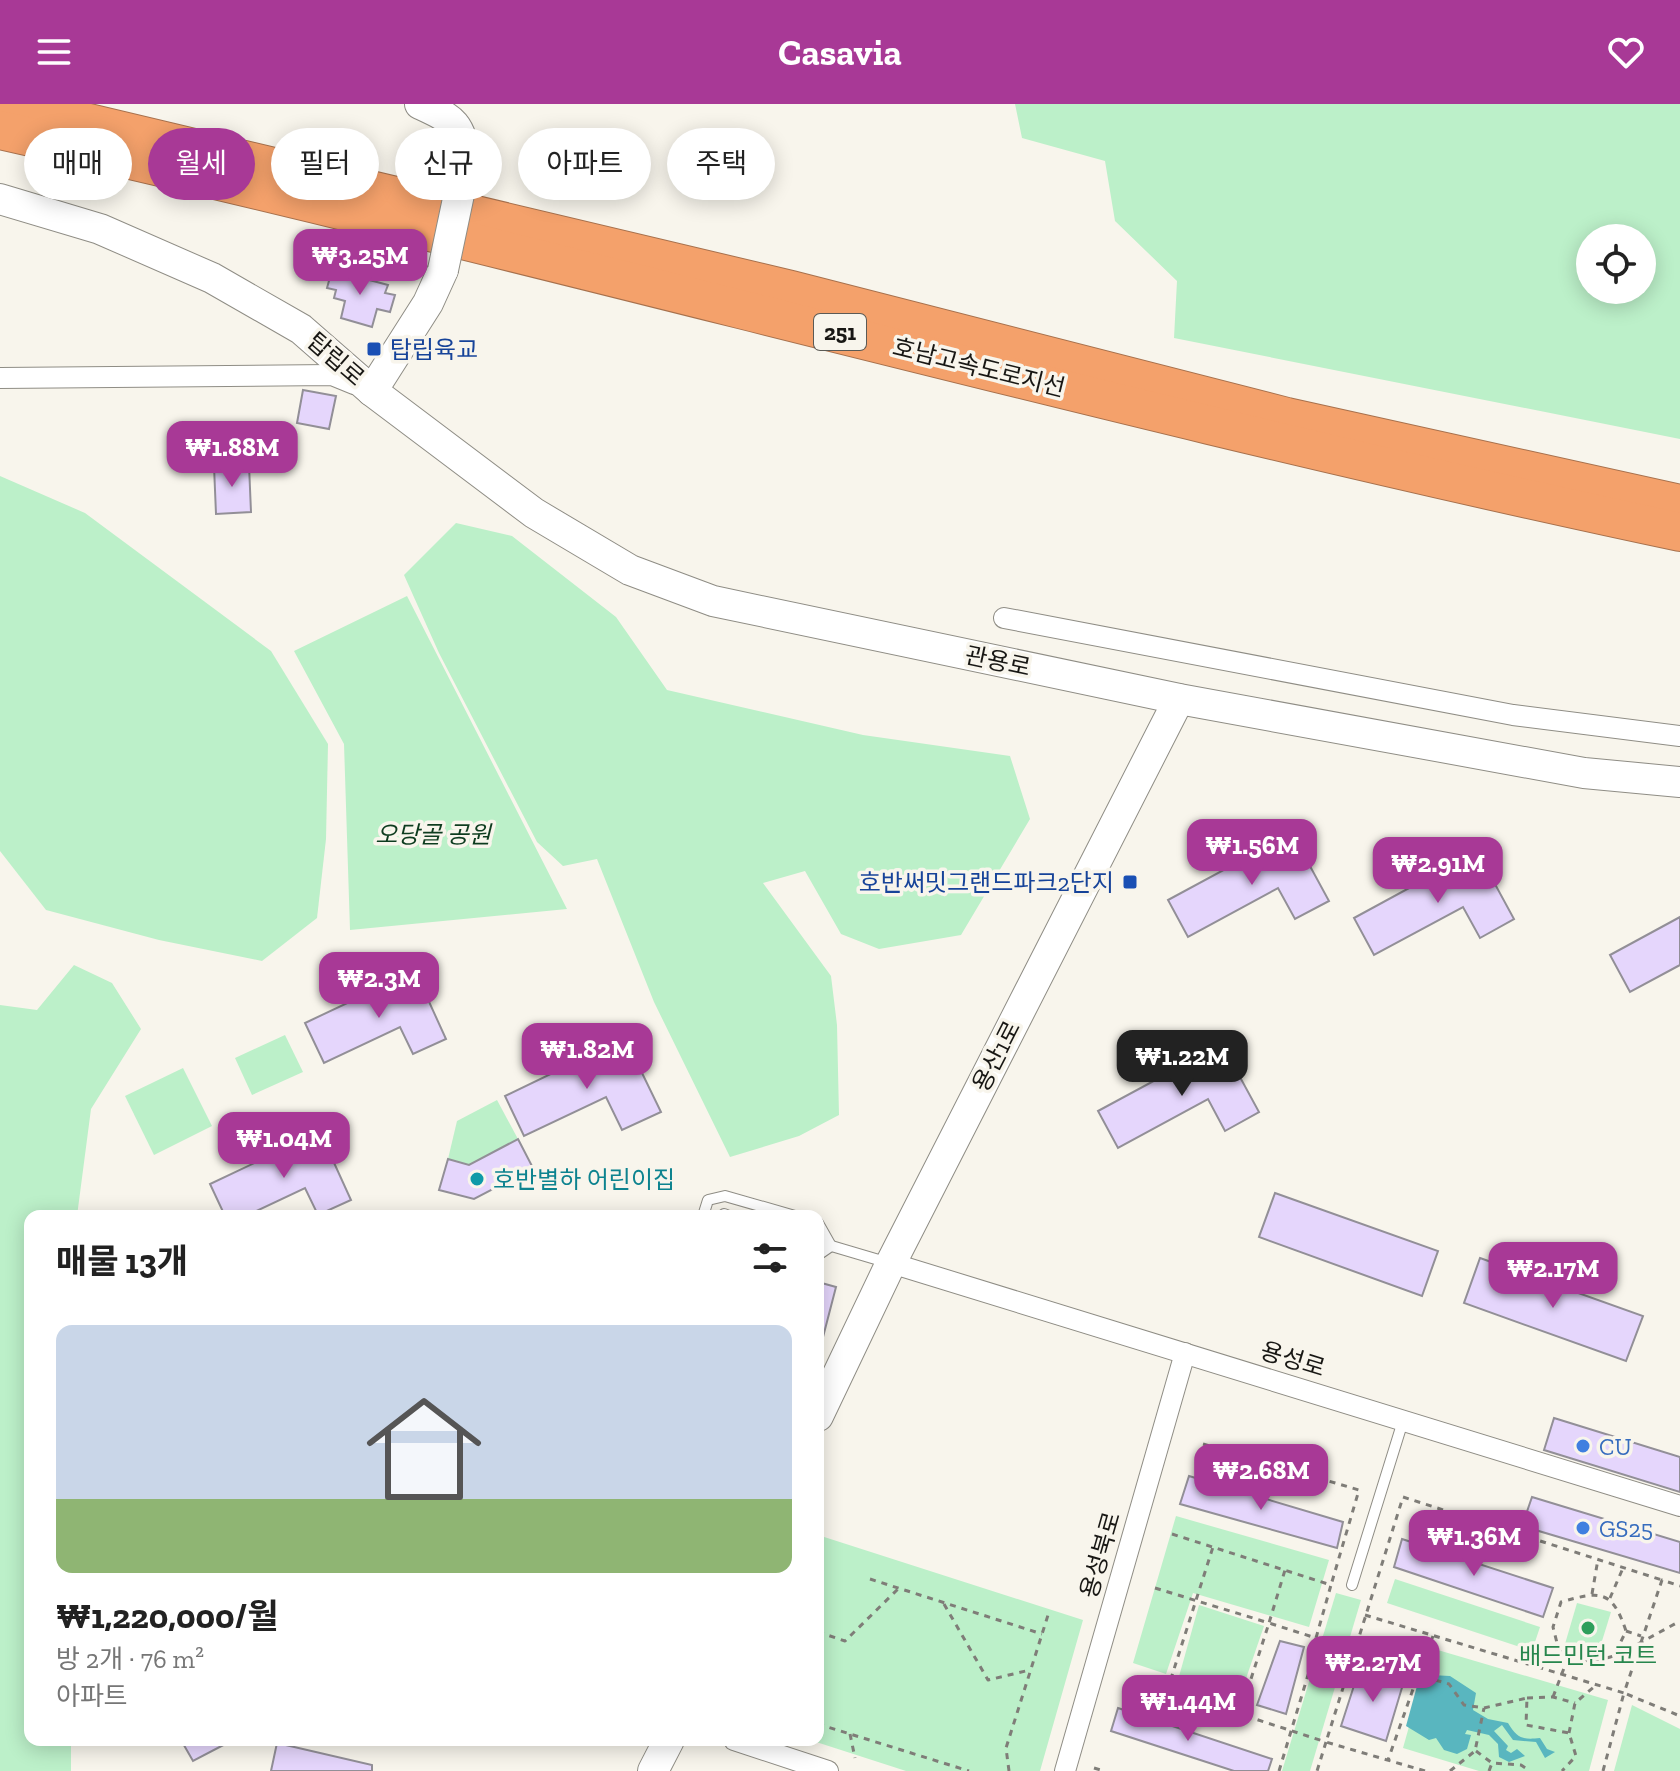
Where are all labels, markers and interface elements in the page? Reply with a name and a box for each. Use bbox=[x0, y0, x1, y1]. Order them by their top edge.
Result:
icon: menu bbox=[32, 30, 76, 74]
icon: heart bbox=[1604, 30, 1648, 74]
text: Casavia bbox=[778, 31, 902, 74]
chip: 매매 bbox=[24, 128, 132, 200]
chip: 월세 bbox=[148, 128, 255, 200]
chip: 필터 bbox=[271, 128, 379, 200]
chip: 신규 bbox=[395, 128, 502, 200]
chip: 아파트 bbox=[518, 128, 651, 200]
chip: 주택 bbox=[667, 128, 775, 200]
map controls bbox=[1576, 224, 1656, 304]
button: locate bbox=[1576, 224, 1656, 304]
pin: ₩3.25M bbox=[295, 229, 425, 297]
text: ₩3.25M bbox=[311, 239, 409, 271]
road number: 251 bbox=[814, 314, 866, 350]
street label: 탑립로 bbox=[301, 326, 371, 392]
street label: 호남고속도로지선 bbox=[890, 332, 1068, 402]
place label: 탑립육교 bbox=[390, 335, 478, 364]
marker: 탑립육교 bbox=[365, 340, 383, 358]
pin: ₩1.88M bbox=[167, 421, 297, 489]
text: ₩1.88M bbox=[185, 431, 279, 463]
street label: 관용로 bbox=[963, 640, 1033, 682]
pin: ₩1.56M bbox=[1187, 819, 1317, 887]
park label: 오당골 공원 bbox=[375, 820, 493, 849]
text: ₩1.56M bbox=[1205, 829, 1299, 861]
pin: ₩2.91M bbox=[1373, 837, 1503, 905]
text: ₩2.91M bbox=[1391, 847, 1485, 879]
place label: 호반써밋그랜드파크2단지 bbox=[859, 868, 1114, 897]
marker: 호반써밋그랜드파크2단지 bbox=[1121, 873, 1139, 891]
pin: ₩2.3M bbox=[323, 952, 435, 1020]
text: ₩2.3M bbox=[337, 962, 421, 994]
street label: 용산1로 bbox=[966, 1016, 1026, 1096]
pin: ₩1.82M bbox=[522, 1023, 652, 1091]
pin: ₩1.22M bbox=[1117, 1030, 1247, 1098]
text: ₩1.82M bbox=[540, 1033, 634, 1065]
text: ₩1.22M bbox=[1135, 1040, 1229, 1072]
pin: ₩1.04M bbox=[219, 1112, 349, 1180]
text: ₩1.04M bbox=[236, 1122, 332, 1154]
place label: 호반별하 어린이집 bbox=[493, 1165, 675, 1194]
marker: 호반별하 어린이집 bbox=[468, 1170, 486, 1188]
icon: filters bbox=[748, 1236, 792, 1280]
text: 매물 13개 bbox=[56, 1241, 188, 1282]
pin: ₩2.17M bbox=[1488, 1242, 1618, 1310]
text: ₩2.17M bbox=[1507, 1252, 1599, 1284]
street label: 용성로 bbox=[1257, 1335, 1329, 1383]
icon: home bbox=[352, 1377, 496, 1521]
place label: CU bbox=[1599, 1432, 1632, 1461]
marker: CU bbox=[1574, 1437, 1592, 1455]
pin: ₩2.68M bbox=[1196, 1444, 1326, 1512]
text: ₩2.68M bbox=[1212, 1454, 1310, 1486]
street label: 용성북로 bbox=[1074, 1509, 1126, 1601]
pin: ₩1.36M bbox=[1409, 1510, 1539, 1578]
place label: GS25 bbox=[1599, 1514, 1653, 1543]
marker: GS25 bbox=[1574, 1519, 1592, 1537]
text: ₩1.36M bbox=[1427, 1520, 1521, 1552]
text: ₩1,220,000/월 bbox=[56, 1596, 278, 1637]
marker: 배드민턴 코트 bbox=[1579, 1619, 1597, 1637]
pin: ₩2.27M bbox=[1308, 1636, 1438, 1704]
place label: 배드민턴 코트 bbox=[1519, 1641, 1657, 1670]
text: 방 2개 · 76 m² bbox=[56, 1643, 204, 1675]
text: ₩2.27M bbox=[1325, 1646, 1421, 1678]
pin: ₩1.44M bbox=[1123, 1675, 1253, 1743]
text: 아파트 bbox=[56, 1680, 128, 1712]
text: ₩1.44M bbox=[1140, 1685, 1236, 1717]

